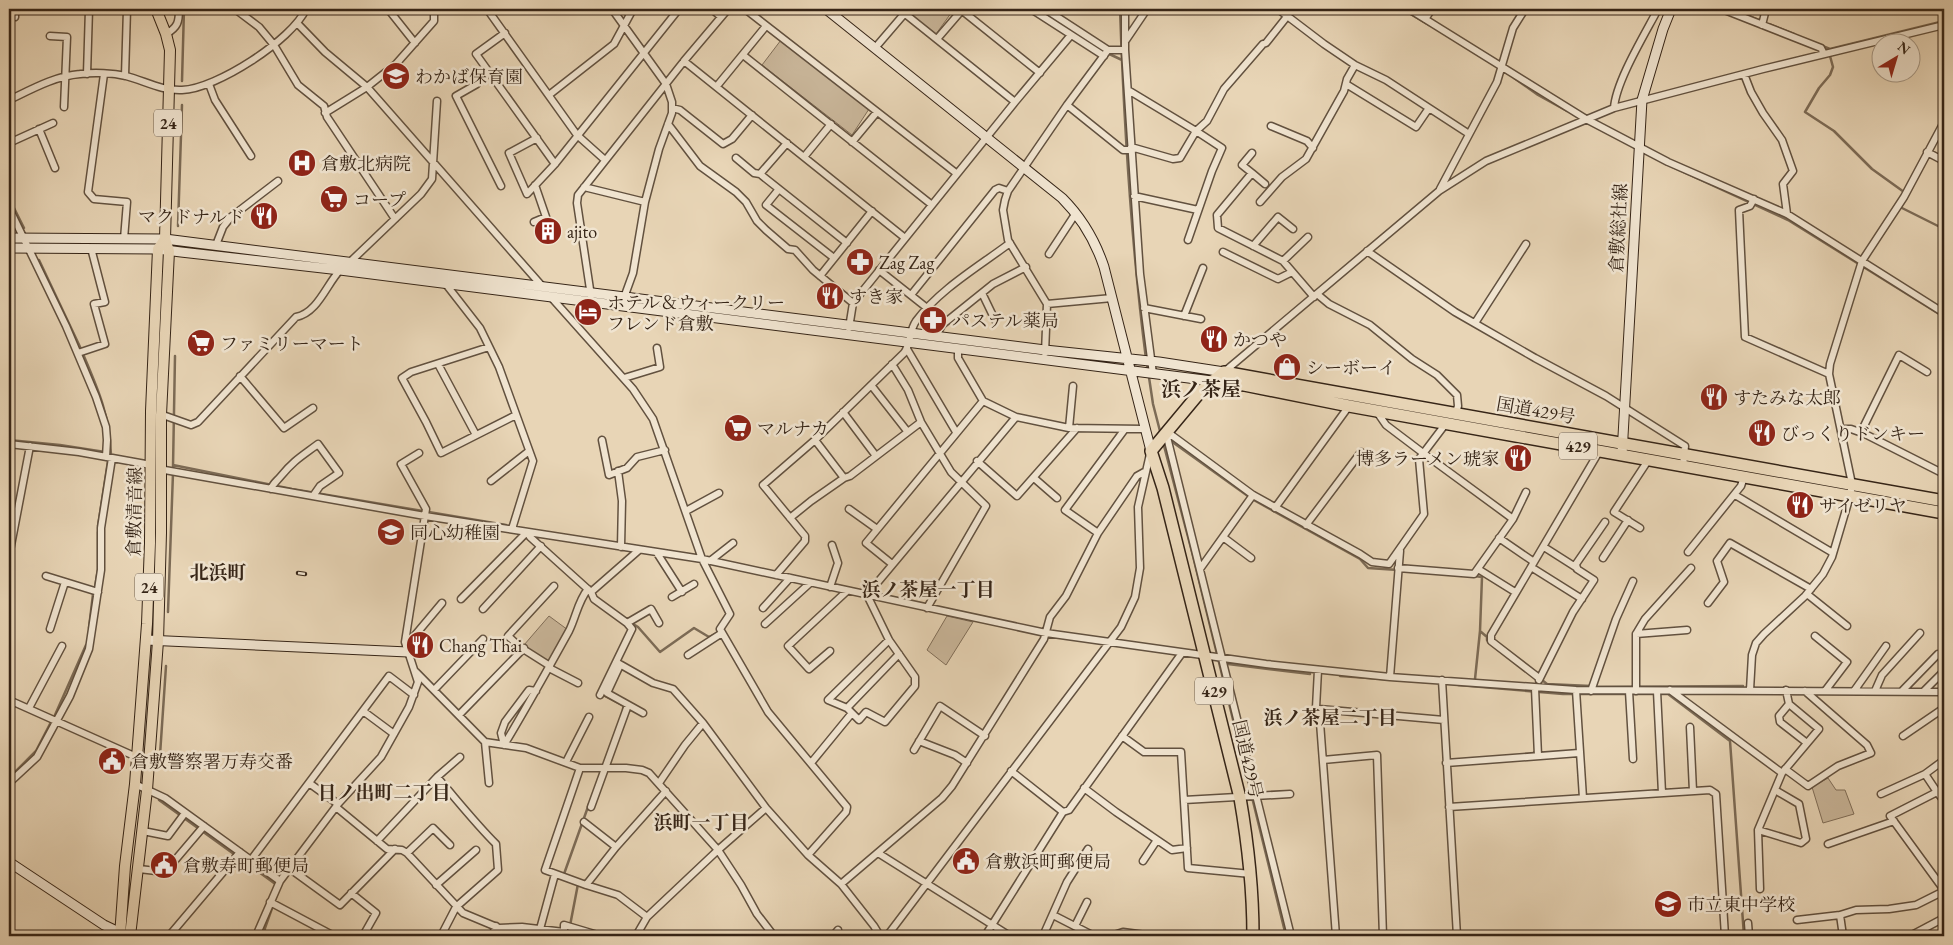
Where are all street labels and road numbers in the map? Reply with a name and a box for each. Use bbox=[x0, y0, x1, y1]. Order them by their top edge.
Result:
road number: 24 bbox=[154, 110, 182, 136]
street label: 倉敷総社線 bbox=[1604, 182, 1632, 274]
street label: 国道429号 bbox=[1495, 392, 1577, 428]
road number: 429 bbox=[1559, 432, 1597, 460]
street label: 倉敷清音線 bbox=[122, 467, 146, 557]
road number: 24 bbox=[135, 574, 163, 600]
road number: 429 bbox=[1195, 678, 1233, 704]
street label: 国道429号 bbox=[1228, 717, 1268, 801]

